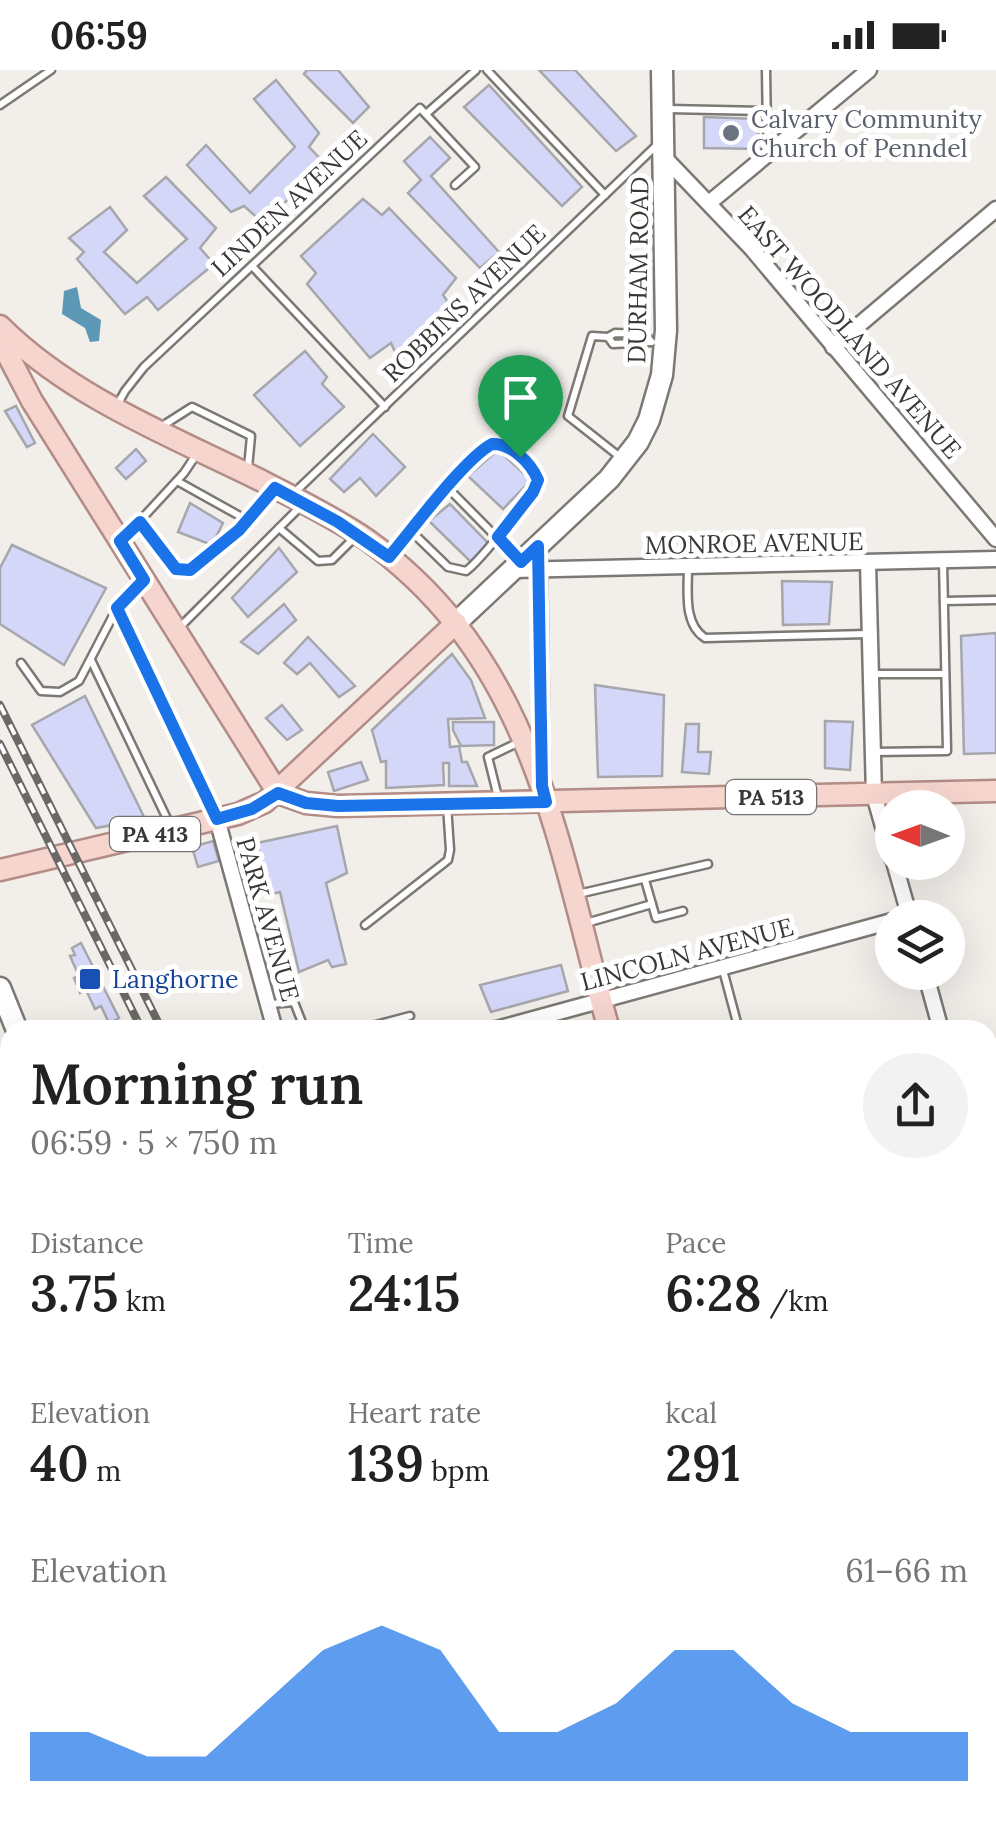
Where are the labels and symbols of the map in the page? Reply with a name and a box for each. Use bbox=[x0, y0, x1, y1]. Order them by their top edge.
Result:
place label: Calvary Community Church of Penndel bbox=[751, 103, 982, 164]
marker: Calvary Community Church of Penndel bbox=[720, 122, 742, 144]
street label: LINDEN AVENUE bbox=[204, 123, 374, 283]
street label: DURHAM ROAD bbox=[620, 176, 656, 364]
street label: EAST WOODLAND AVENUE bbox=[731, 199, 969, 465]
street label: ROBBINS AVENUE bbox=[376, 217, 552, 389]
pin bbox=[478, 355, 563, 458]
street label: MONROE AVENUE bbox=[644, 525, 864, 561]
road number: PA 513 bbox=[726, 780, 816, 814]
north arrow bbox=[875, 790, 965, 880]
road number: PA 413 bbox=[110, 817, 200, 851]
street label: PARK AVENUE bbox=[229, 833, 307, 1005]
street label: LINCOLN AVENUE bbox=[577, 910, 797, 998]
place label: Langhorne bbox=[112, 963, 239, 995]
marker: Langhorne bbox=[77, 966, 103, 992]

